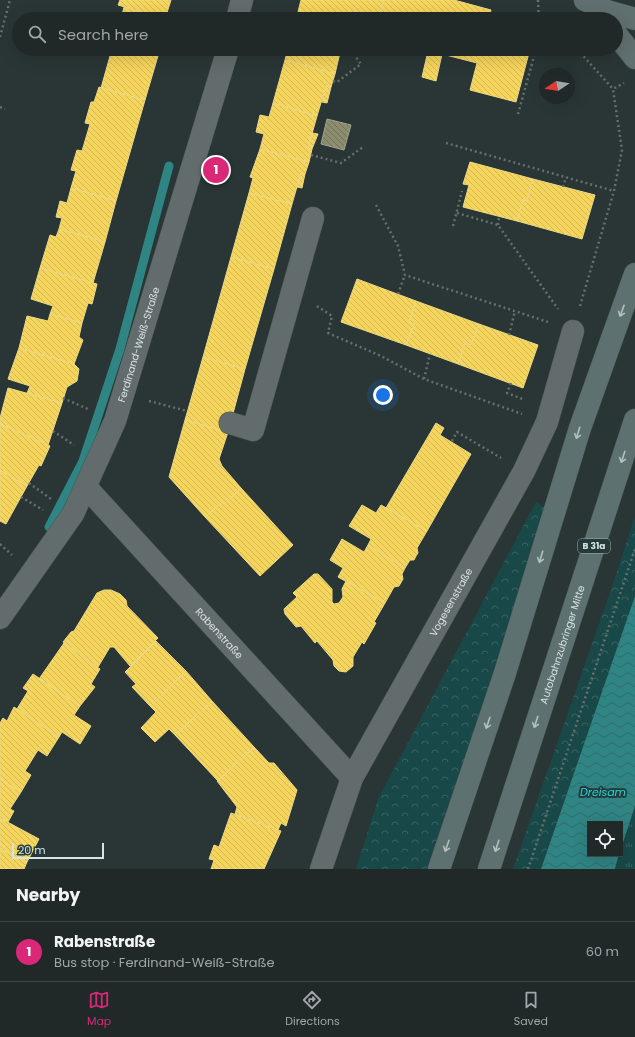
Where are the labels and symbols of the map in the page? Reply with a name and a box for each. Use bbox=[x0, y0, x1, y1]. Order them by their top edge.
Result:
north arrow bbox=[539, 68, 575, 104]
pin: 1 bbox=[203, 155, 229, 185]
street label: Ferdinand-Weiß-Straße bbox=[114, 285, 163, 404]
one-way arrow bbox=[618, 304, 625, 317]
your location bbox=[373, 385, 393, 405]
one-way arrow bbox=[574, 427, 582, 439]
one-way arrow bbox=[619, 451, 626, 464]
road number: B 31a bbox=[578, 539, 610, 553]
one-way arrow bbox=[537, 551, 544, 564]
street label: Vogesenstraße bbox=[426, 565, 476, 639]
street label: Autobahnzubringer Mitte bbox=[536, 584, 589, 706]
street label: Rabenstraße bbox=[192, 605, 247, 662]
one-way arrow bbox=[532, 716, 540, 728]
one-way arrow bbox=[484, 717, 492, 729]
water label: Dreisam bbox=[580, 784, 626, 800]
one-way arrow bbox=[493, 839, 500, 852]
one-way arrow bbox=[443, 840, 450, 853]
scale bar bbox=[12, 841, 104, 860]

